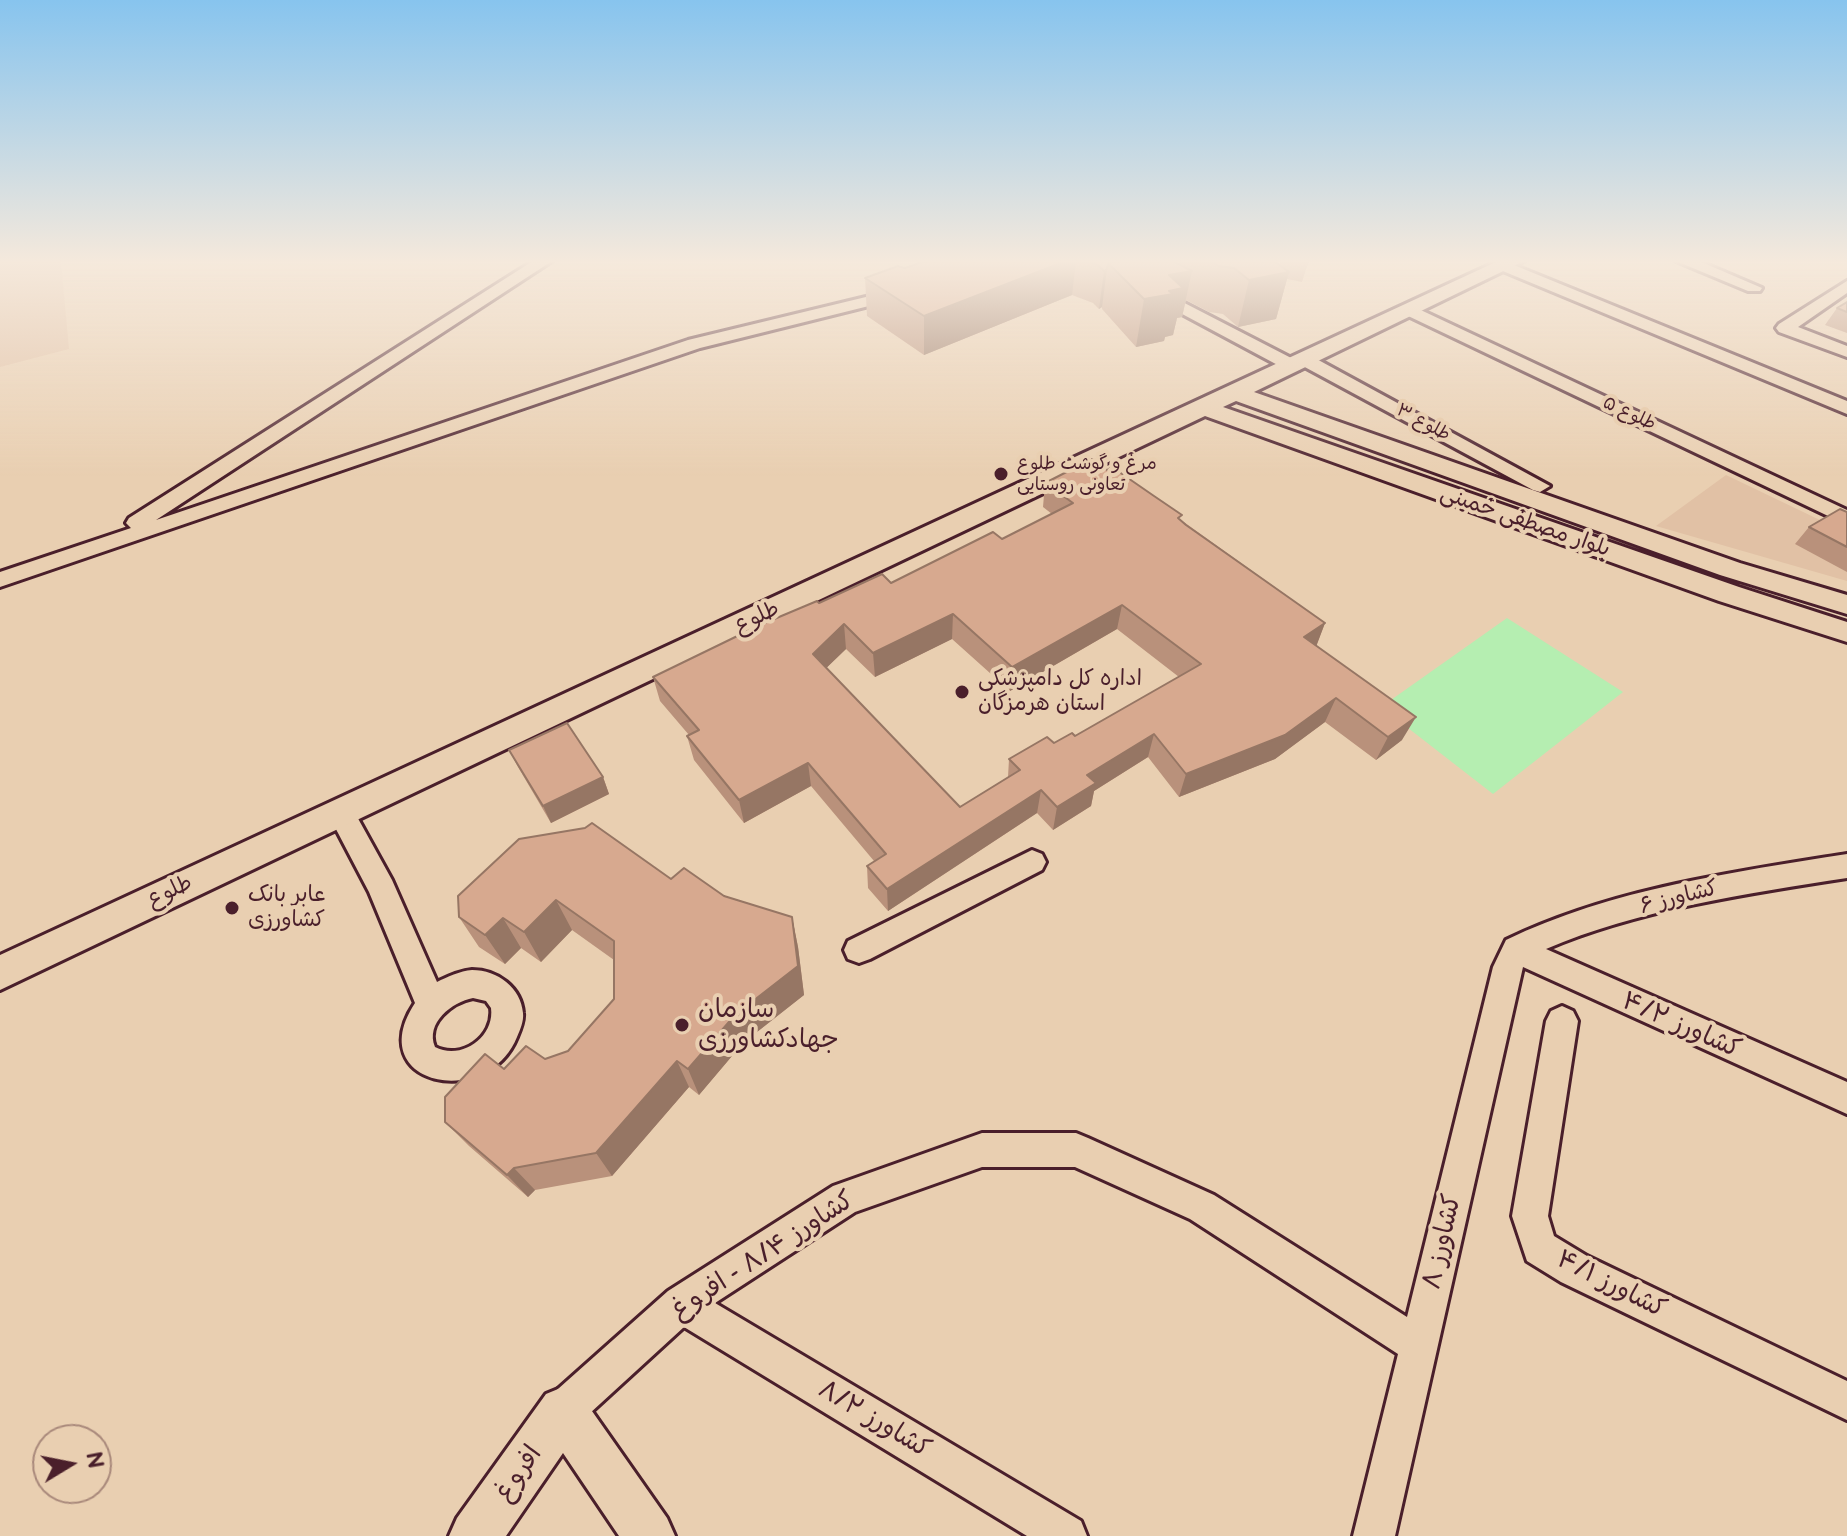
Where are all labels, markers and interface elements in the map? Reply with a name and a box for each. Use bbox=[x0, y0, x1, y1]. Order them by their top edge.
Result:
street label: طلوع ۵ bbox=[1599, 392, 1659, 436]
street label: طلوع ۳ bbox=[1392, 400, 1454, 446]
place label: مرغ و گوشت طلوع تعاونی روستایی bbox=[1017, 453, 1157, 496]
marker: مرغ و گوشت طلوع تعاونی روستایی bbox=[992, 465, 1010, 483]
street label: بلوار مصطفی خمینی bbox=[1437, 481, 1613, 563]
street label: طلوع bbox=[730, 596, 784, 640]
place label: اداره کل دامپزشکی استان هرمزگان bbox=[978, 666, 1142, 718]
marker: اداره کل دامپزشکی استان هرمزگان bbox=[953, 683, 971, 701]
street label: طلوع bbox=[143, 870, 197, 914]
street label: کشاورز ۶ bbox=[1637, 876, 1721, 920]
place label: عابر بانک کشاورزی bbox=[248, 882, 326, 934]
marker: عابر بانک کشاورزی bbox=[223, 899, 241, 917]
street label: کشاورز ۴/۲ bbox=[1617, 986, 1745, 1066]
place label: سازمان جهادکشاورزی bbox=[698, 994, 839, 1056]
marker: سازمان جهادکشاورزی bbox=[673, 1016, 691, 1034]
street label: کشاورز ۸/۴ - افروغ bbox=[665, 1185, 861, 1327]
street label: کشاورز ۸ bbox=[1417, 1191, 1469, 1293]
street label: کشاورز ۴/۱ bbox=[1551, 1244, 1671, 1326]
street label: کشاورز ۸/۲ bbox=[812, 1374, 936, 1466]
north arrow bbox=[32, 1424, 112, 1504]
street label: افروغ bbox=[489, 1440, 549, 1508]
text: N bbox=[79, 1450, 109, 1471]

